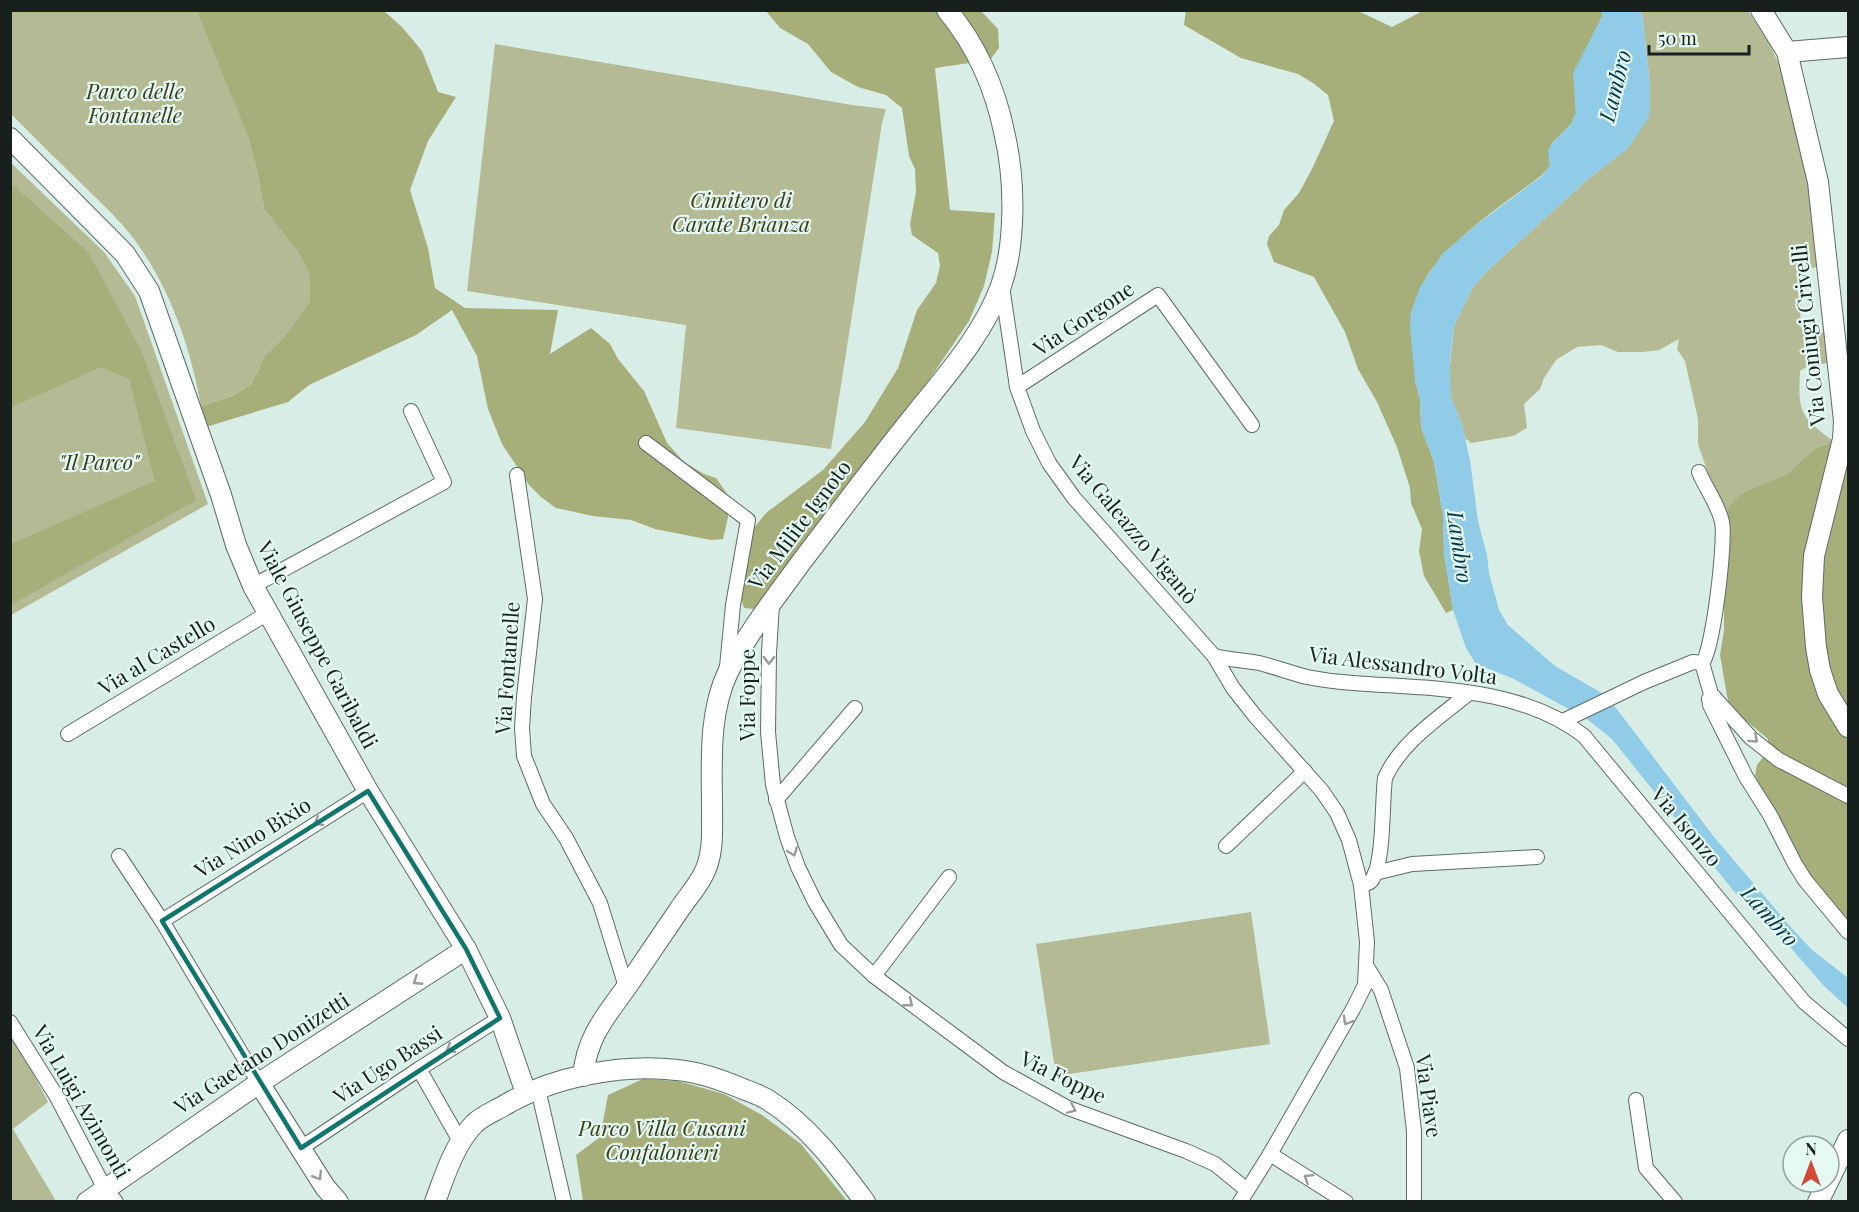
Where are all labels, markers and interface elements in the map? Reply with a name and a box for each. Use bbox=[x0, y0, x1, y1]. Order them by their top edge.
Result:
scale bar bbox=[1649, 18, 1750, 56]
text: 50 m bbox=[1658, 26, 1697, 50]
water label: Lambro bbox=[1590, 47, 1637, 126]
park label: Parco delle Fontanelle bbox=[85, 76, 184, 128]
park label: Cimitero di Carate Brianza bbox=[672, 185, 810, 237]
street label: Via Coniugi Crivelli bbox=[1784, 243, 1831, 428]
street label: Via Gorgone bbox=[1026, 273, 1139, 362]
park label: "Il Parco" bbox=[59, 447, 141, 475]
street label: Via Galeazzo Viganò bbox=[1063, 448, 1205, 609]
street label: Via Milite Ignoto bbox=[740, 453, 856, 595]
water label: Lambro bbox=[1441, 508, 1481, 585]
street label: Viale Giuseppe Garibaldi bbox=[252, 534, 385, 753]
street label: Via Fontanelle bbox=[487, 600, 525, 736]
street label: Via al Castello bbox=[92, 608, 220, 701]
street label: Via Alessandro Volta bbox=[1307, 638, 1499, 690]
street label: Via Foppe bbox=[732, 649, 760, 742]
one-way arrow bbox=[762, 655, 775, 664]
one-way arrow bbox=[1747, 732, 1758, 743]
street label: Via Isonzo bbox=[1645, 779, 1729, 872]
street label: Via Nino Bixio bbox=[188, 789, 315, 884]
one-way arrow bbox=[314, 815, 325, 826]
one-way arrow bbox=[785, 846, 798, 856]
water label: Lambro bbox=[1735, 877, 1806, 952]
one-way arrow bbox=[413, 974, 423, 986]
street label: Via Gaetano Donizetti bbox=[167, 985, 354, 1120]
one-way arrow bbox=[902, 995, 913, 1006]
one-way arrow bbox=[1342, 1015, 1354, 1025]
street label: Via Ugo Bassi bbox=[326, 1018, 447, 1109]
street label: Via Luigi Azimonti bbox=[27, 1019, 138, 1183]
one-way arrow bbox=[446, 1042, 457, 1053]
street label: Via Foppe bbox=[1015, 1043, 1111, 1109]
street label: Via Piave bbox=[1410, 1051, 1450, 1139]
one-way arrow bbox=[1066, 1102, 1077, 1114]
park label: Parco Villa Cusani Confalonieri bbox=[577, 1113, 747, 1165]
north arrow bbox=[1781, 1134, 1841, 1194]
text: N bbox=[1805, 1138, 1817, 1159]
one-way arrow bbox=[310, 1170, 322, 1180]
one-way arrow bbox=[1304, 1174, 1315, 1185]

